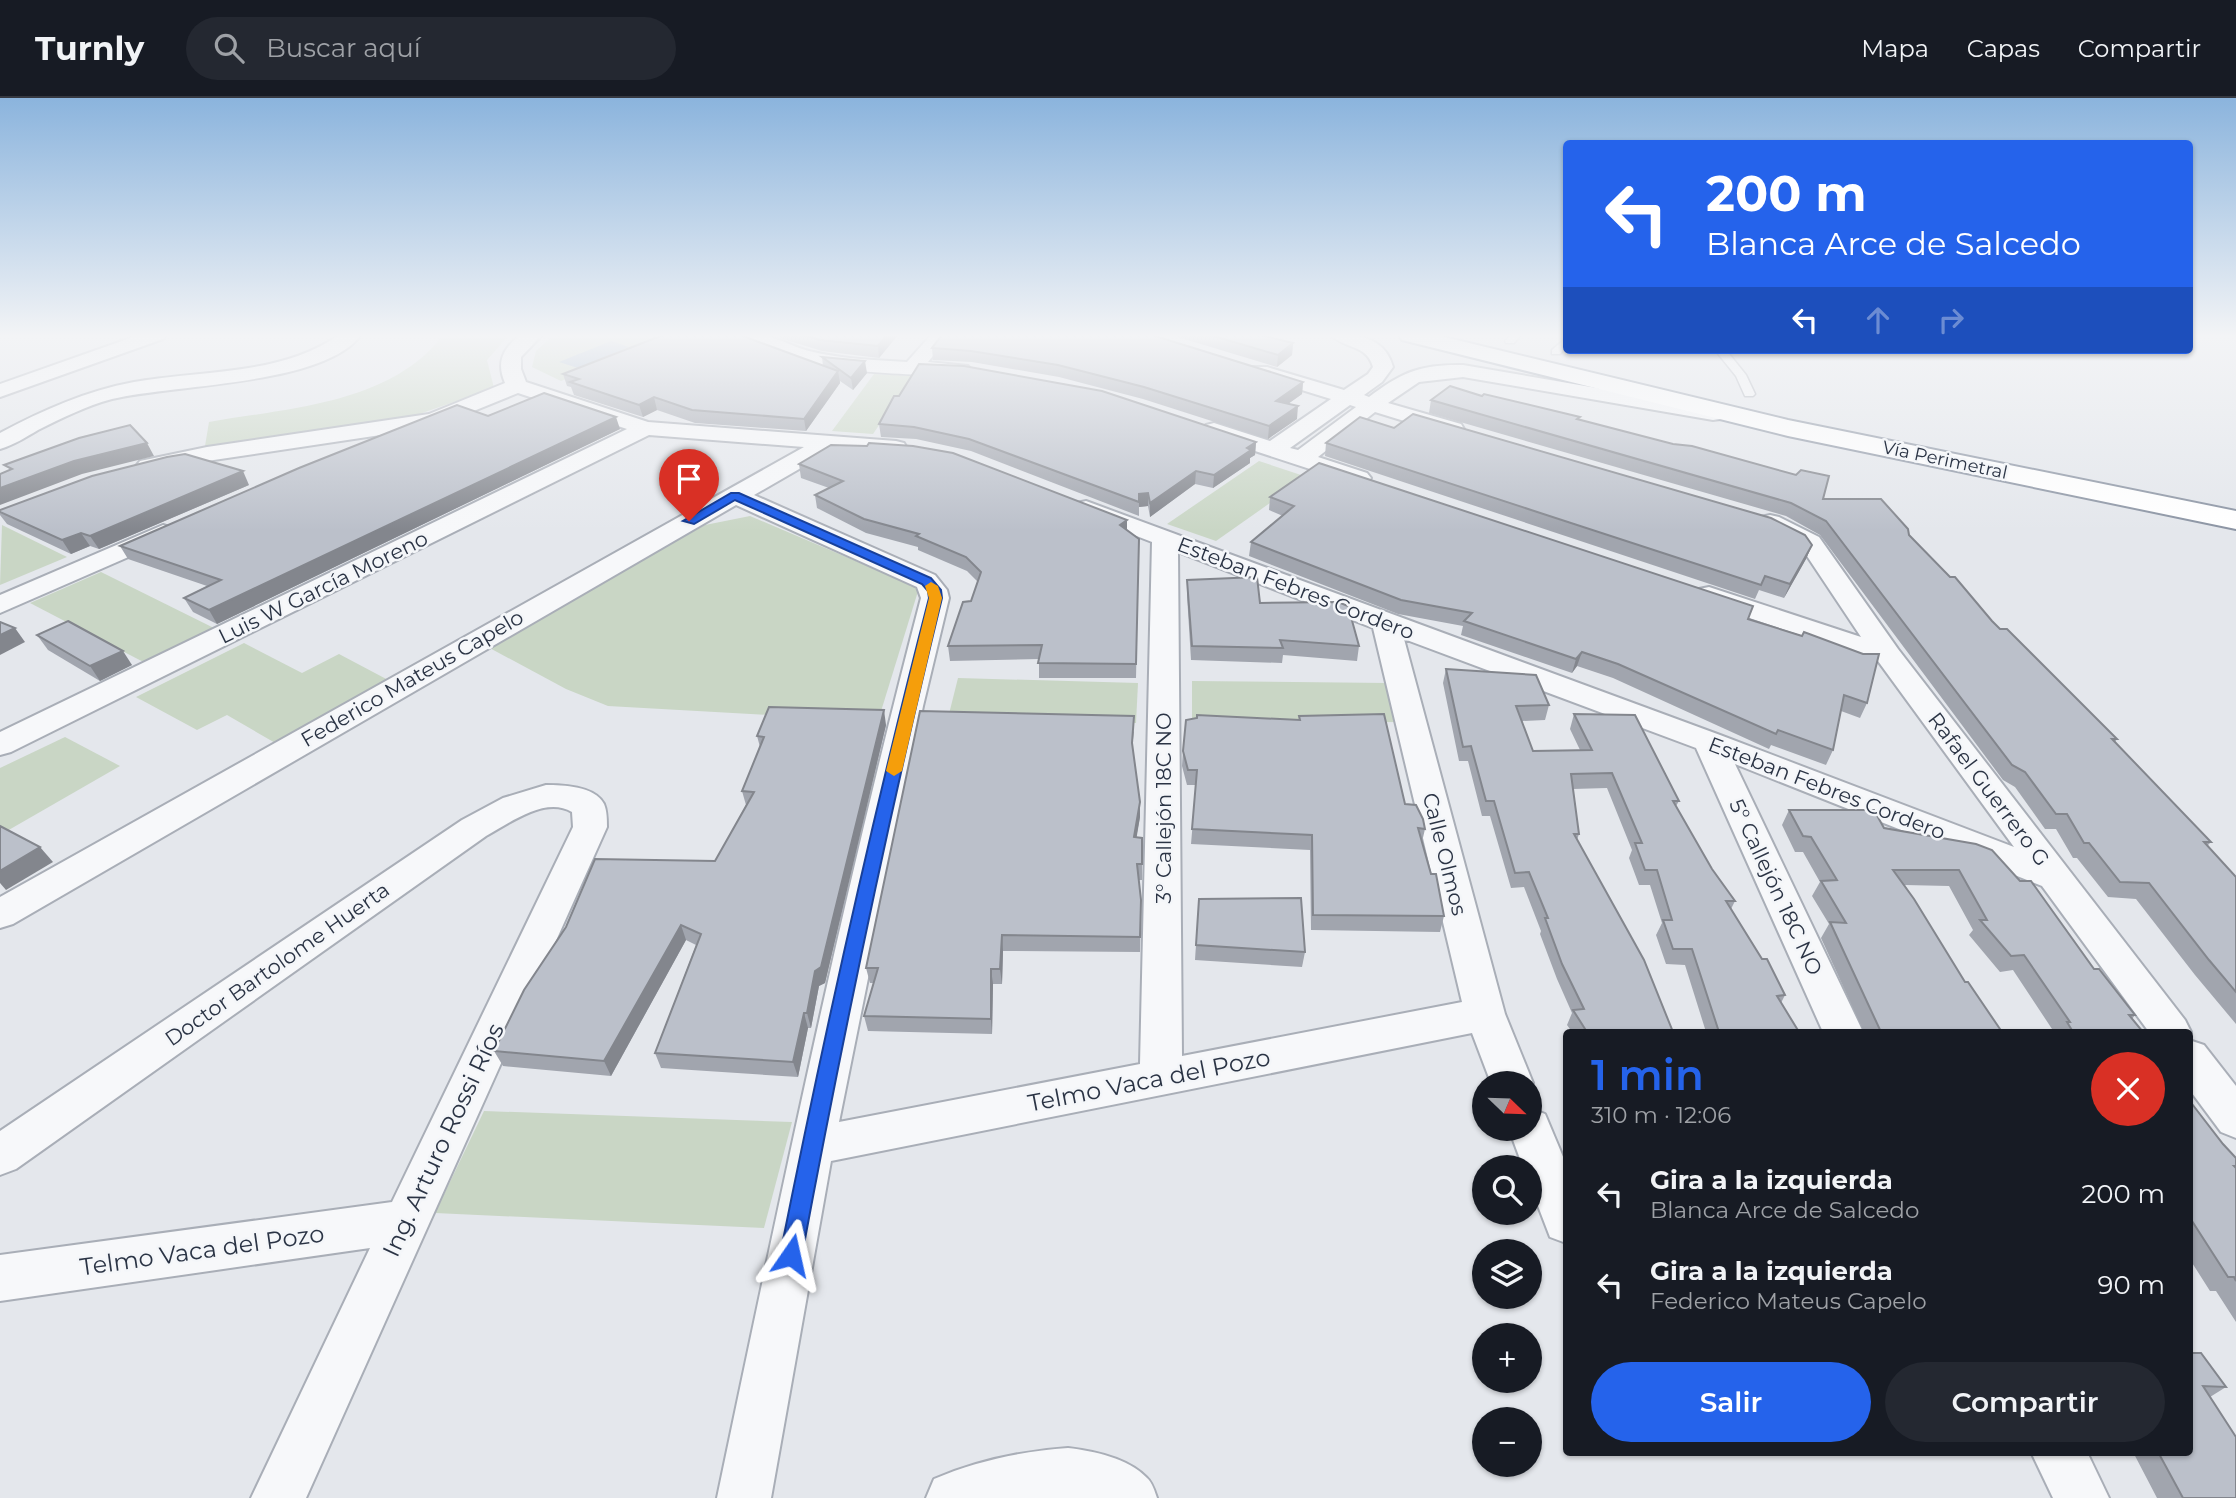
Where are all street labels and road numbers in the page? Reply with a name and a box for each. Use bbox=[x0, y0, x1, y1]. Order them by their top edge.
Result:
street label: Vía Perimetral bbox=[1881, 436, 2009, 484]
street label: Luis W García Moreno bbox=[214, 525, 432, 649]
street label: Esteban Febres Cordero bbox=[1174, 531, 1418, 645]
street label: Federico Mateus Capelo bbox=[296, 604, 528, 752]
street label: Rafael Guerrero G bbox=[1923, 707, 2055, 871]
street label: 3° Callejón 18C NO bbox=[1151, 712, 1176, 904]
street label: Esteban Febres Cordero bbox=[1705, 731, 1949, 845]
street label: Calle Olmos bbox=[1418, 790, 1472, 918]
street label: 5° Callejón 18C NO bbox=[1724, 795, 1828, 979]
street label: Doctor Bartolome Huerta bbox=[160, 877, 394, 1051]
street label: Ing. Arturo Rossi Ríos bbox=[376, 1019, 510, 1261]
street label: Telmo Vaca del Pozo bbox=[1025, 1042, 1273, 1118]
street label: Telmo Vaca del Pozo bbox=[78, 1219, 326, 1281]

